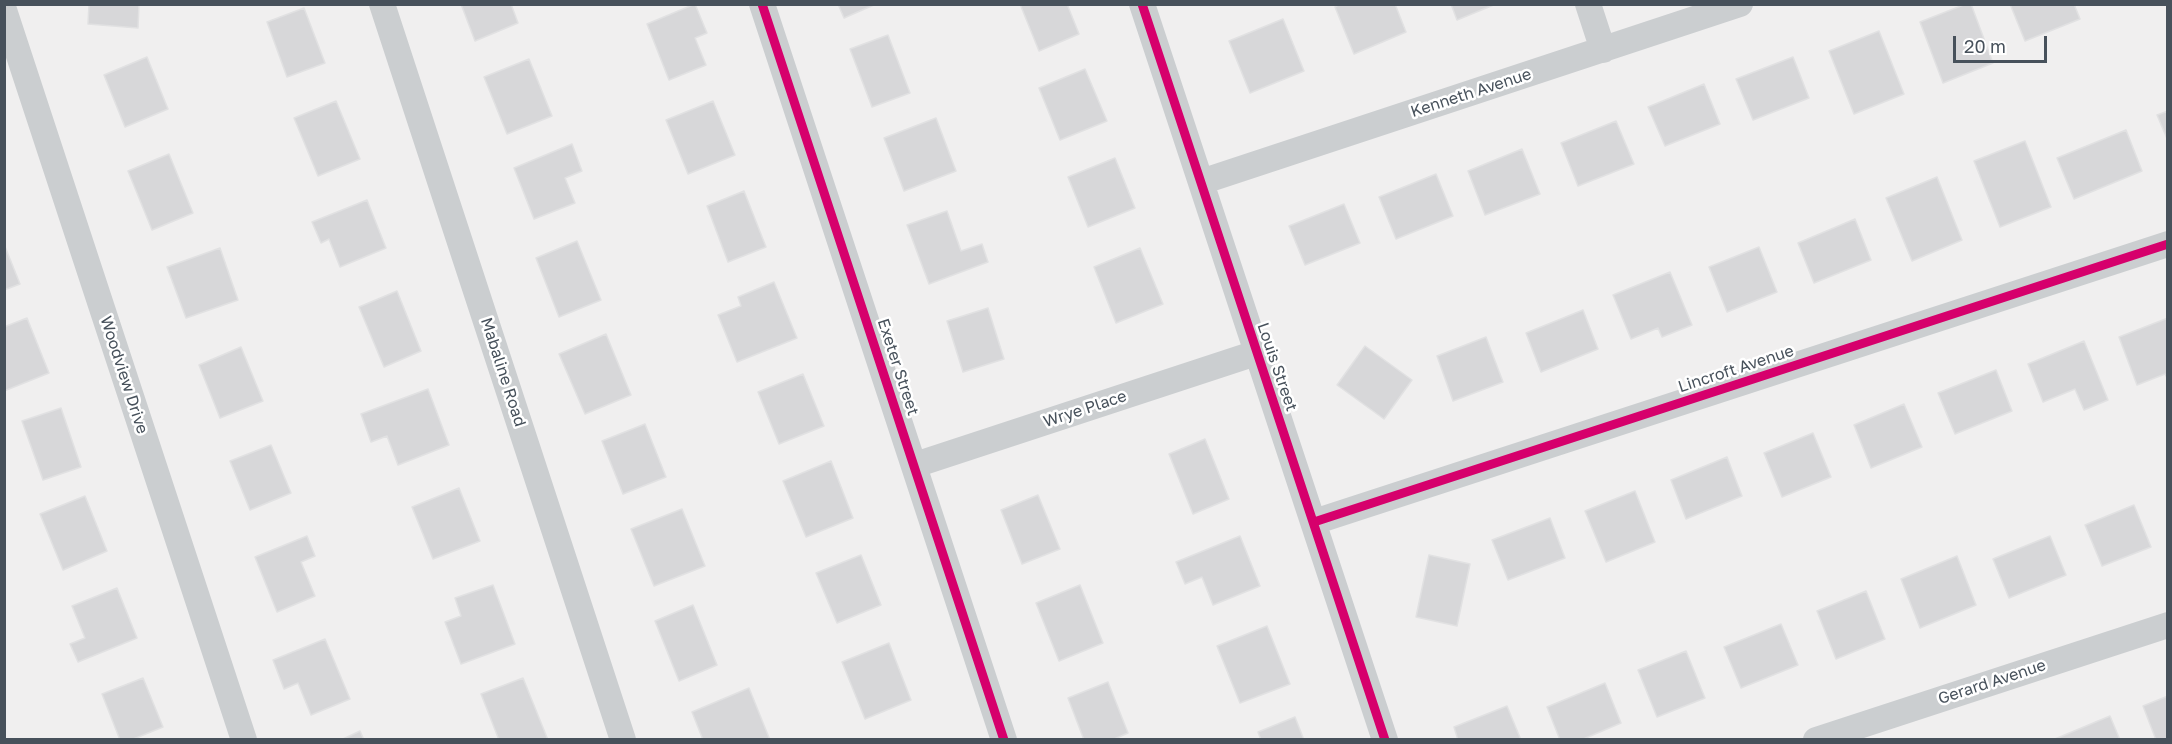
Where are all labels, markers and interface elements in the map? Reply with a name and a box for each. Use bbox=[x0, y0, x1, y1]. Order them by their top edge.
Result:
scale bar bbox=[1956, 24, 2050, 62]
text: 20 m bbox=[1964, 35, 2006, 57]
street label: Kenneth Avenue bbox=[1408, 64, 1534, 122]
street label: Woodview Drive bbox=[96, 314, 152, 436]
street label: Mabaline Road bbox=[476, 315, 530, 429]
street label: Exeter Street bbox=[873, 316, 923, 418]
street label: Louis Street bbox=[1253, 320, 1301, 414]
street label: Lincroft Avenue bbox=[1676, 341, 1796, 397]
street label: Wrye Place bbox=[1041, 387, 1129, 431]
street label: Gerard Avenue bbox=[1936, 656, 2048, 708]

